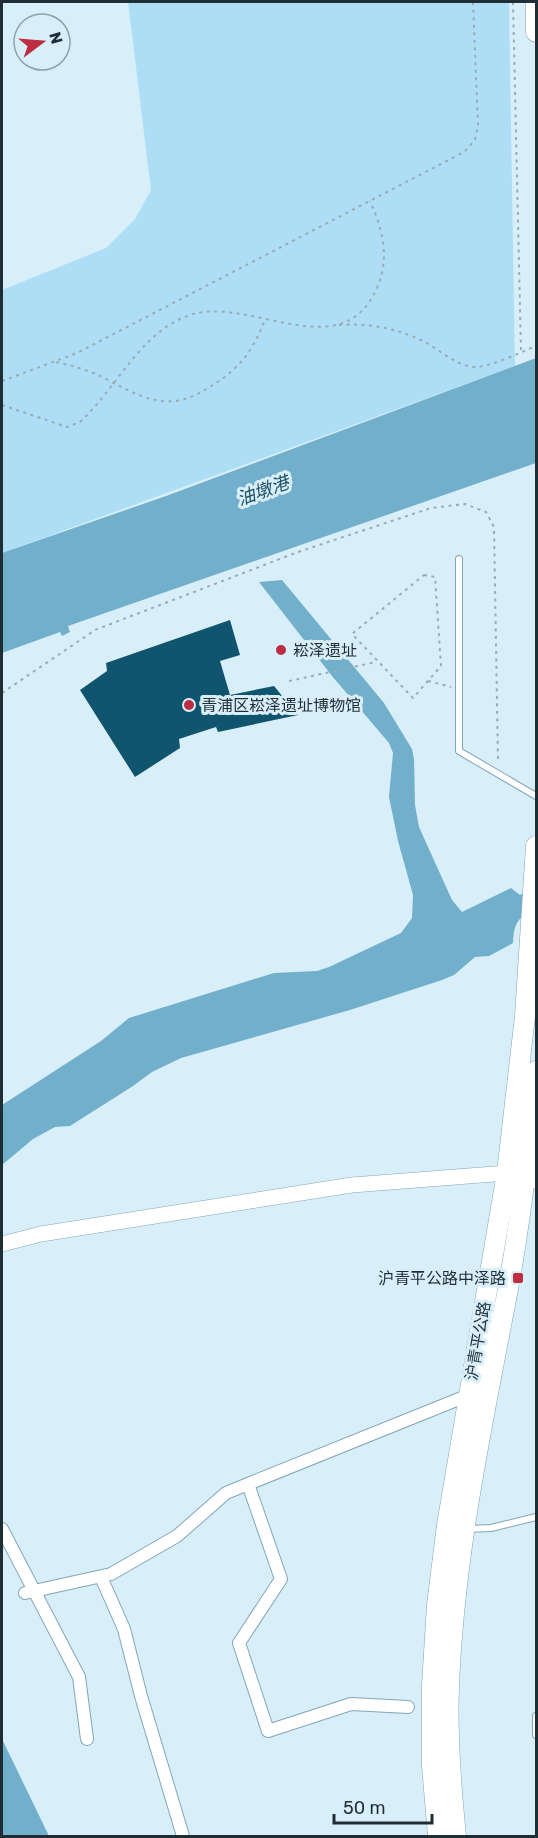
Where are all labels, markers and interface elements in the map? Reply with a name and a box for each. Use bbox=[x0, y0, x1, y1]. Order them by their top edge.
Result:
north arrow bbox=[12, 12, 72, 72]
text: N bbox=[45, 30, 67, 46]
water label: 油墩港 bbox=[234, 470, 295, 511]
place label: 崧泽遗址 bbox=[293, 641, 357, 660]
marker: 崧泽遗址 bbox=[274, 643, 288, 657]
place label: 青浦区崧泽遗址博物馆 bbox=[201, 696, 361, 715]
marker: 青浦区崧泽遗址博物馆 bbox=[182, 698, 196, 712]
place label: 沪青平公路中泽路 bbox=[378, 1269, 506, 1288]
marker: 沪青平公路中泽路 bbox=[511, 1271, 525, 1285]
street label: 沪青平公路 bbox=[462, 1300, 494, 1382]
scale bar bbox=[334, 1787, 432, 1825]
text: 50 m bbox=[343, 1797, 386, 1819]

